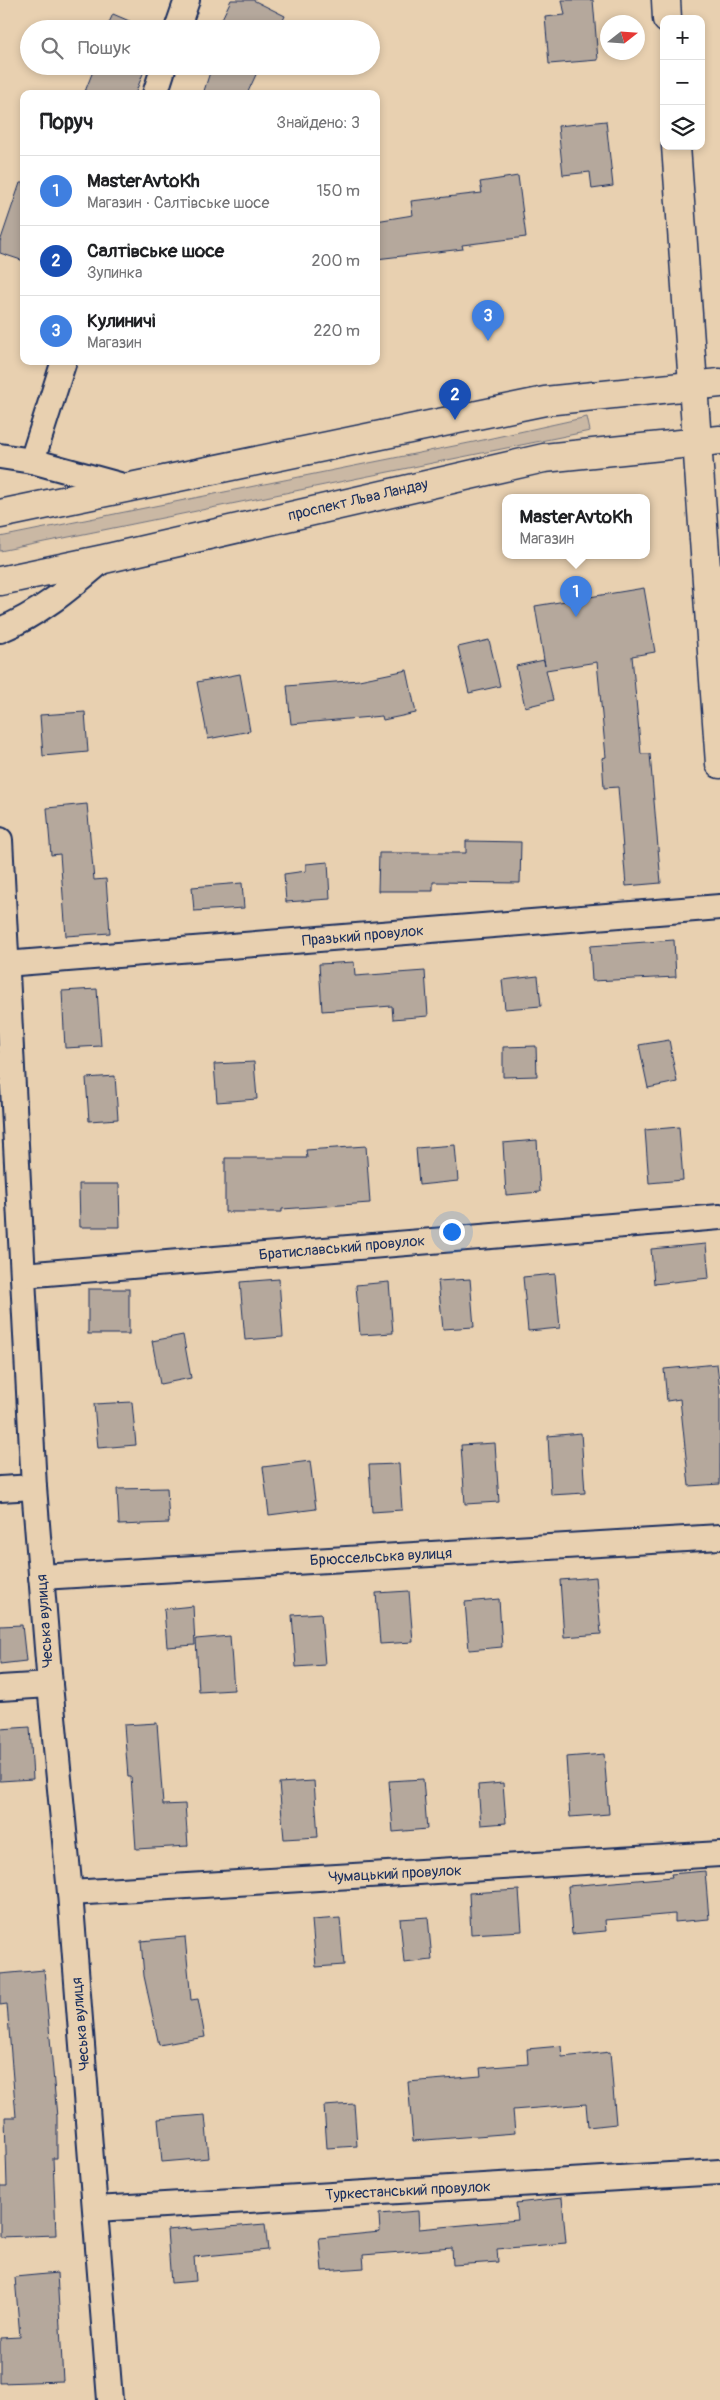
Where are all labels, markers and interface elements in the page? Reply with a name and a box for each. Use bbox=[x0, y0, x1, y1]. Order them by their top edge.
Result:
north arrow bbox=[600, 15, 645, 60]
map controls bbox=[660, 15, 705, 150]
button: + bbox=[660, 15, 705, 60]
search box bbox=[20, 20, 380, 75]
icon: search bbox=[38, 34, 66, 62]
text: Пошук bbox=[78, 36, 131, 60]
button: − bbox=[660, 60, 705, 105]
button: layers bbox=[660, 105, 705, 150]
text: Поруч bbox=[40, 109, 93, 136]
text: Знайдено: 3 bbox=[277, 113, 360, 133]
text: MasterAvtoKh bbox=[87, 169, 200, 193]
text: 1 bbox=[53, 181, 59, 201]
text: 150 m bbox=[316, 181, 360, 201]
text: Магазин · Салтівське шосе bbox=[87, 193, 269, 213]
text: Салтівське шосе bbox=[87, 239, 224, 263]
text: 2 bbox=[52, 251, 60, 271]
text: 200 m bbox=[312, 251, 360, 271]
text: Зупинка bbox=[87, 263, 142, 283]
pin: 3 bbox=[472, 300, 504, 341]
text: Кулиничі bbox=[87, 309, 155, 333]
text: 3 bbox=[52, 321, 60, 341]
text: 220 m bbox=[314, 321, 360, 341]
text: Магазин bbox=[87, 333, 142, 353]
pin: 2 bbox=[439, 379, 471, 420]
street label: проспект Льва Ландау bbox=[286, 474, 431, 525]
popup bbox=[502, 494, 650, 559]
text: MasterAvtoKh bbox=[520, 505, 632, 529]
text: Магазин bbox=[520, 529, 574, 549]
pin: 1 bbox=[560, 576, 592, 617]
street label: Празький провулок bbox=[301, 921, 425, 951]
your location bbox=[439, 1219, 465, 1245]
street label: Братиславський провулок bbox=[258, 1231, 426, 1265]
street label: Брюссельська вулиця bbox=[309, 1544, 453, 1570]
street label: Чеська вулиця bbox=[32, 1574, 58, 1668]
street label: Чумацький провулок bbox=[328, 1861, 463, 1887]
street label: Чеська вулиця bbox=[67, 1976, 95, 2072]
street label: Туркестанський провулок bbox=[325, 2177, 492, 2205]

